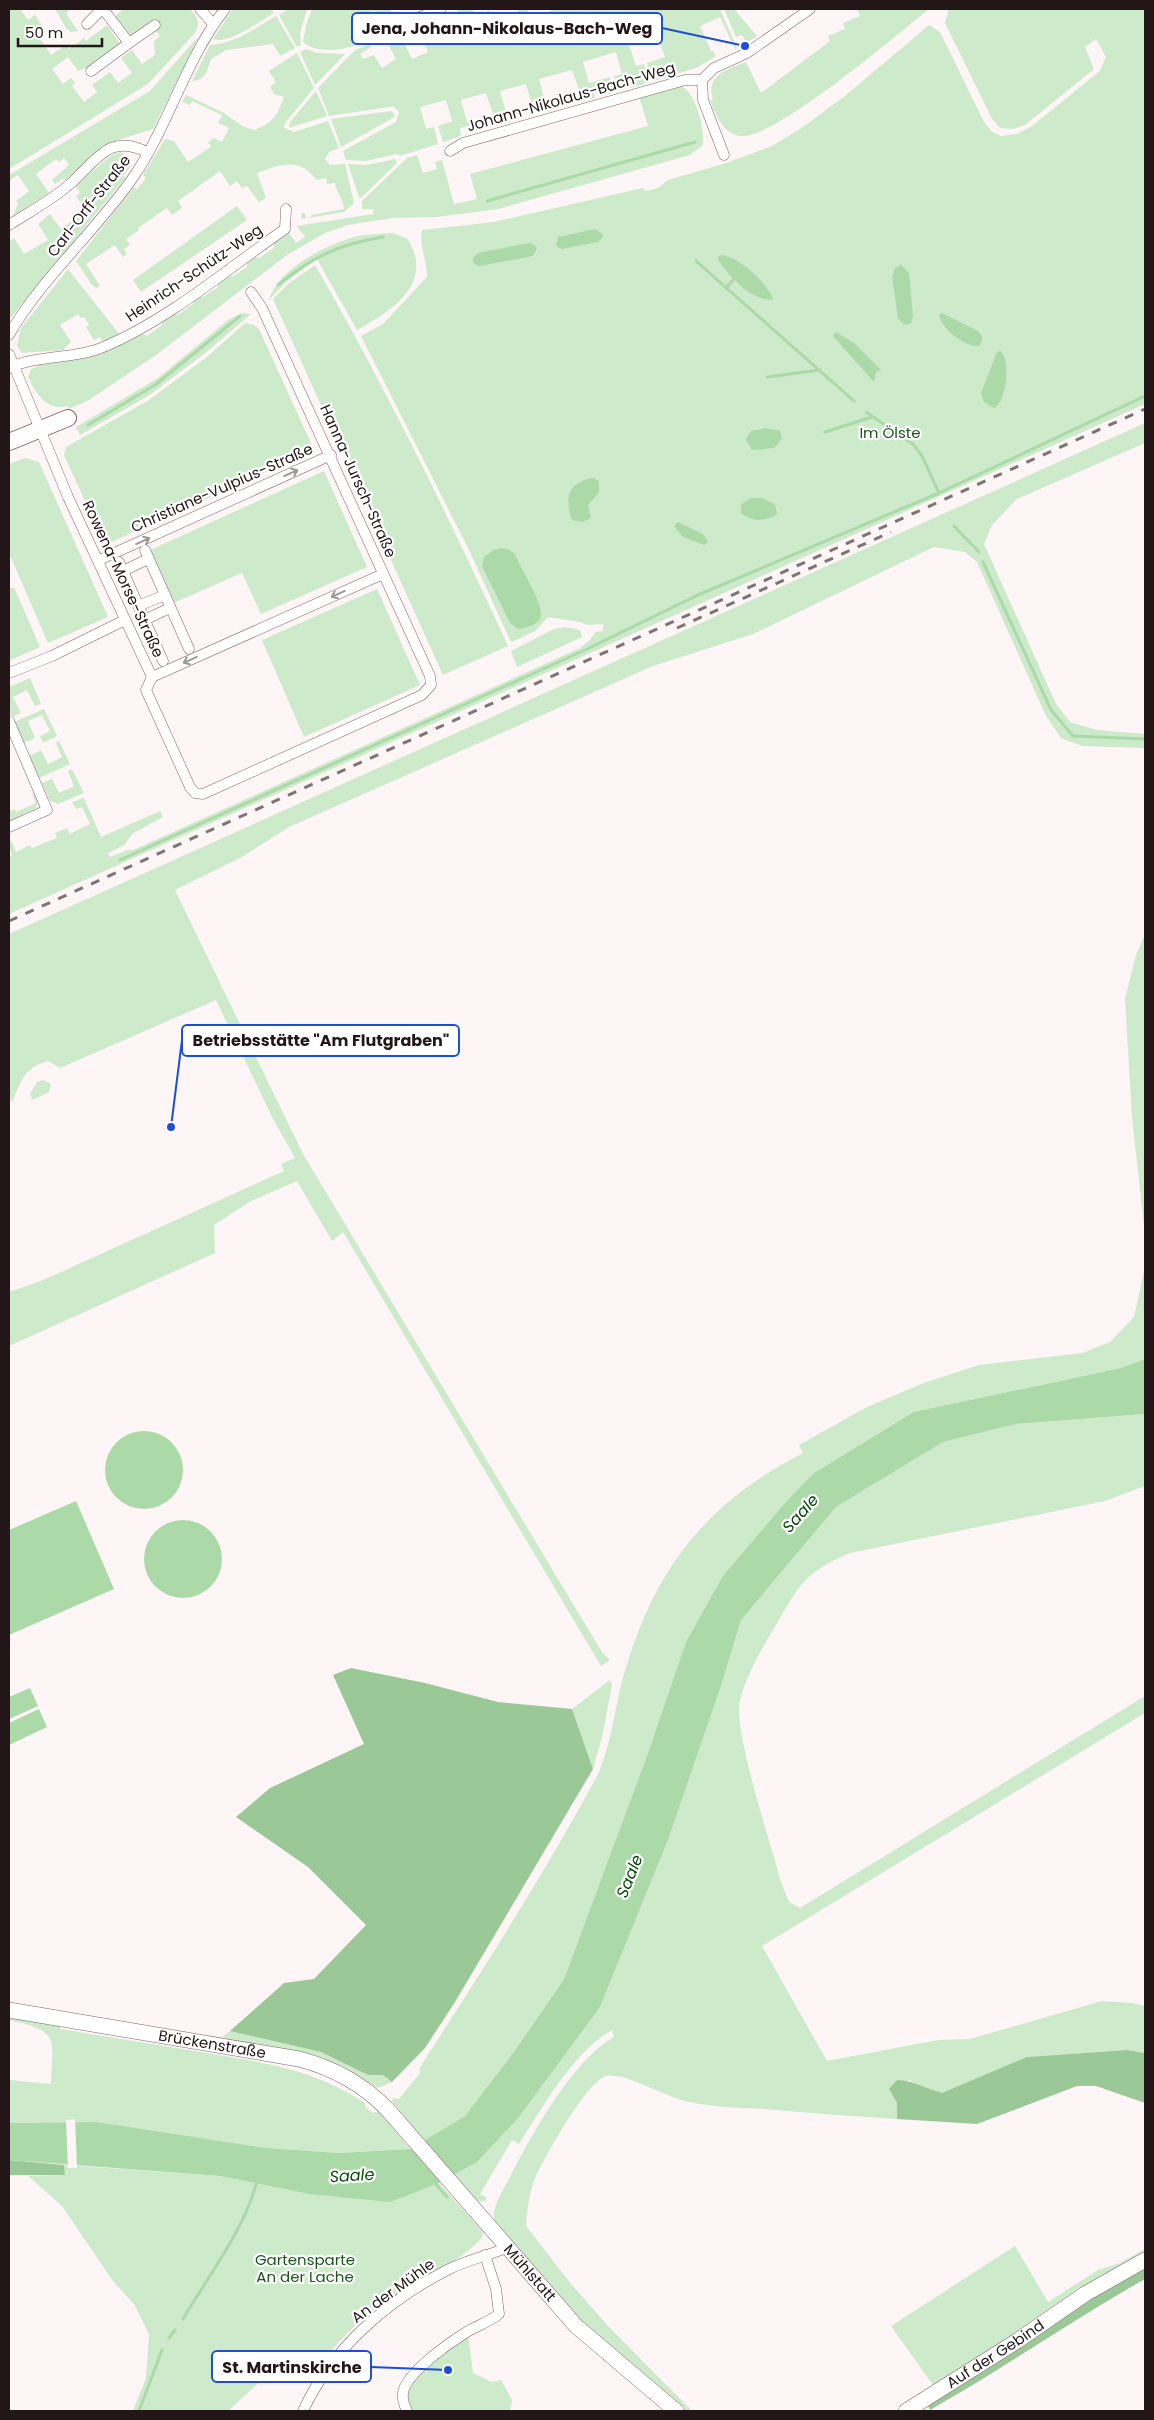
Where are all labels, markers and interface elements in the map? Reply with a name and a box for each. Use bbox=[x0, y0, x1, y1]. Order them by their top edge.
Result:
callout: Jena, Johann-Nikolaus-Bach-Weg bbox=[352, 13, 662, 44]
scale bar bbox=[18, 15, 101, 47]
text: Jena, Johann-Nikolaus-Bach-Weg bbox=[362, 17, 652, 40]
text: 50 m bbox=[25, 22, 63, 43]
street label: Johann-Nikolaus-Bach-Weg bbox=[464, 57, 678, 136]
street label: Carl-Orff-Straße bbox=[42, 150, 135, 261]
street label: Heinrich-Schütz-Weg bbox=[121, 219, 266, 326]
street label: Hanna-Jursch-Straße bbox=[315, 401, 402, 561]
park label: Im Ölste bbox=[859, 422, 921, 443]
street label: Christiane-Vulpius-Straße bbox=[127, 438, 316, 537]
one-way arrow bbox=[283, 468, 298, 478]
street label: Rowena-Morse-Straße bbox=[78, 497, 169, 661]
one-way arrow bbox=[135, 535, 150, 545]
one-way arrow bbox=[331, 589, 346, 599]
one-way arrow bbox=[183, 656, 198, 665]
callout: Betriebsstätte "Am Flutgraben" bbox=[182, 1025, 459, 1056]
text: Betriebsstätte "Am Flutgraben" bbox=[193, 1029, 449, 1052]
water label: Saale bbox=[777, 1489, 824, 1538]
water label: Saale bbox=[610, 1851, 649, 1901]
street label: Brückenstraße bbox=[157, 2024, 268, 2063]
water label: Saale bbox=[329, 2163, 375, 2188]
street label: Mühlstatt bbox=[499, 2239, 561, 2306]
park label: Gartensparte An der Lache bbox=[255, 2249, 355, 2287]
street label: An der Mühle bbox=[347, 2253, 438, 2328]
street label: Auf der Gebind bbox=[942, 2314, 1048, 2393]
callout: St. Martinskirche bbox=[212, 2351, 371, 2382]
text: St. Martinskirche bbox=[222, 2356, 362, 2379]

